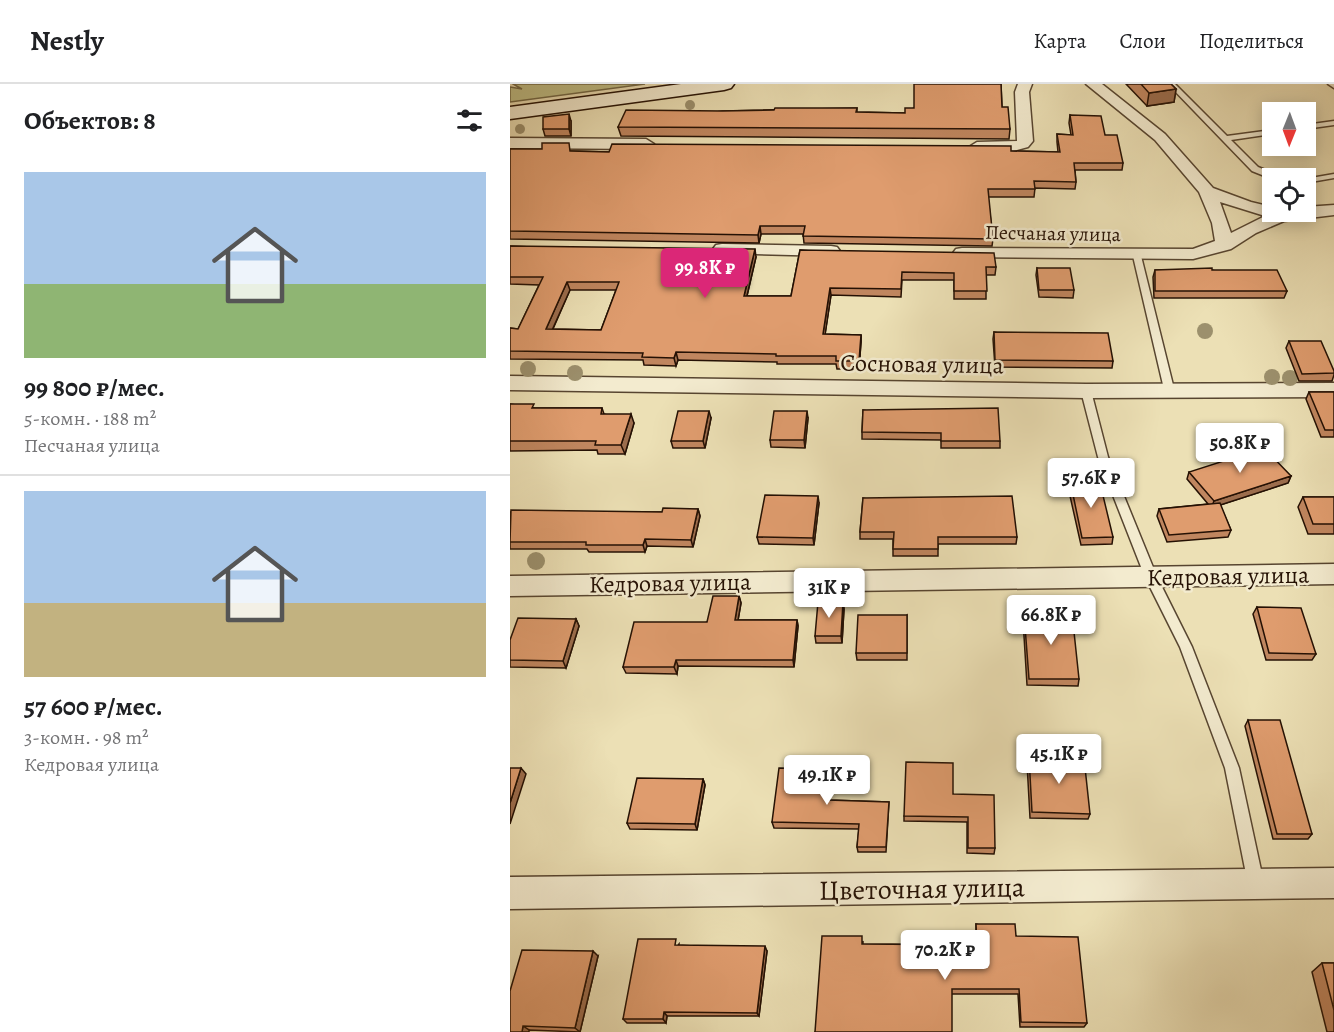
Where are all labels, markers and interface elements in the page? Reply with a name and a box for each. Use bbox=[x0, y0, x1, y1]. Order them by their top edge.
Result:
text: Nestly bbox=[30, 22, 104, 60]
text: Карта bbox=[1033, 27, 1086, 55]
text: Слои bbox=[1119, 27, 1166, 55]
text: Поделиться bbox=[1199, 27, 1304, 55]
north arrow bbox=[1262, 102, 1316, 156]
map controls bbox=[1262, 102, 1316, 222]
text: Объектов: 8 bbox=[24, 103, 156, 138]
icon: filters bbox=[453, 104, 486, 137]
button: locate bbox=[1262, 168, 1316, 222]
icon: home bbox=[201, 211, 309, 319]
street label: Песчаная улица bbox=[985, 219, 1122, 248]
pin: 99.8K ₽ bbox=[650, 248, 760, 299]
text: 99.8K ₽ bbox=[675, 254, 735, 281]
street label: Сосновая улица bbox=[840, 347, 1004, 381]
text: 99 800 ₽/мес. bbox=[24, 370, 165, 405]
text: 5-комн. · 188 m² bbox=[24, 405, 156, 432]
pin: 50.8K ₽ bbox=[1185, 423, 1295, 474]
text: 50.8K ₽ bbox=[1210, 429, 1270, 456]
text: Песчаная улица bbox=[24, 432, 160, 459]
pin: 57.6K ₽ bbox=[1036, 458, 1146, 509]
text: 57.6K ₽ bbox=[1062, 464, 1120, 491]
icon: home bbox=[201, 530, 309, 638]
street label: Кедровая улица bbox=[1147, 559, 1309, 593]
street label: Кедровая улица bbox=[589, 566, 751, 600]
pin: 31K ₽ bbox=[787, 568, 871, 619]
text: 31K ₽ bbox=[808, 574, 850, 601]
pin: 66.8K ₽ bbox=[996, 595, 1106, 646]
text: 66.8K ₽ bbox=[1021, 601, 1081, 628]
text: 57 600 ₽/мес. bbox=[24, 689, 163, 724]
text: 3-комн. · 98 m² bbox=[24, 724, 149, 751]
pin: 45.1K ₽ bbox=[1004, 734, 1114, 785]
text: 45.1K ₽ bbox=[1030, 740, 1088, 767]
text: Кедровая улица bbox=[24, 751, 159, 778]
pin: 49.1K ₽ bbox=[772, 755, 882, 806]
text: 49.1K ₽ bbox=[798, 761, 856, 788]
street label: Цветочная улица bbox=[819, 868, 1025, 910]
pin: 70.2K ₽ bbox=[890, 930, 1000, 981]
text: 70.2K ₽ bbox=[915, 936, 975, 963]

